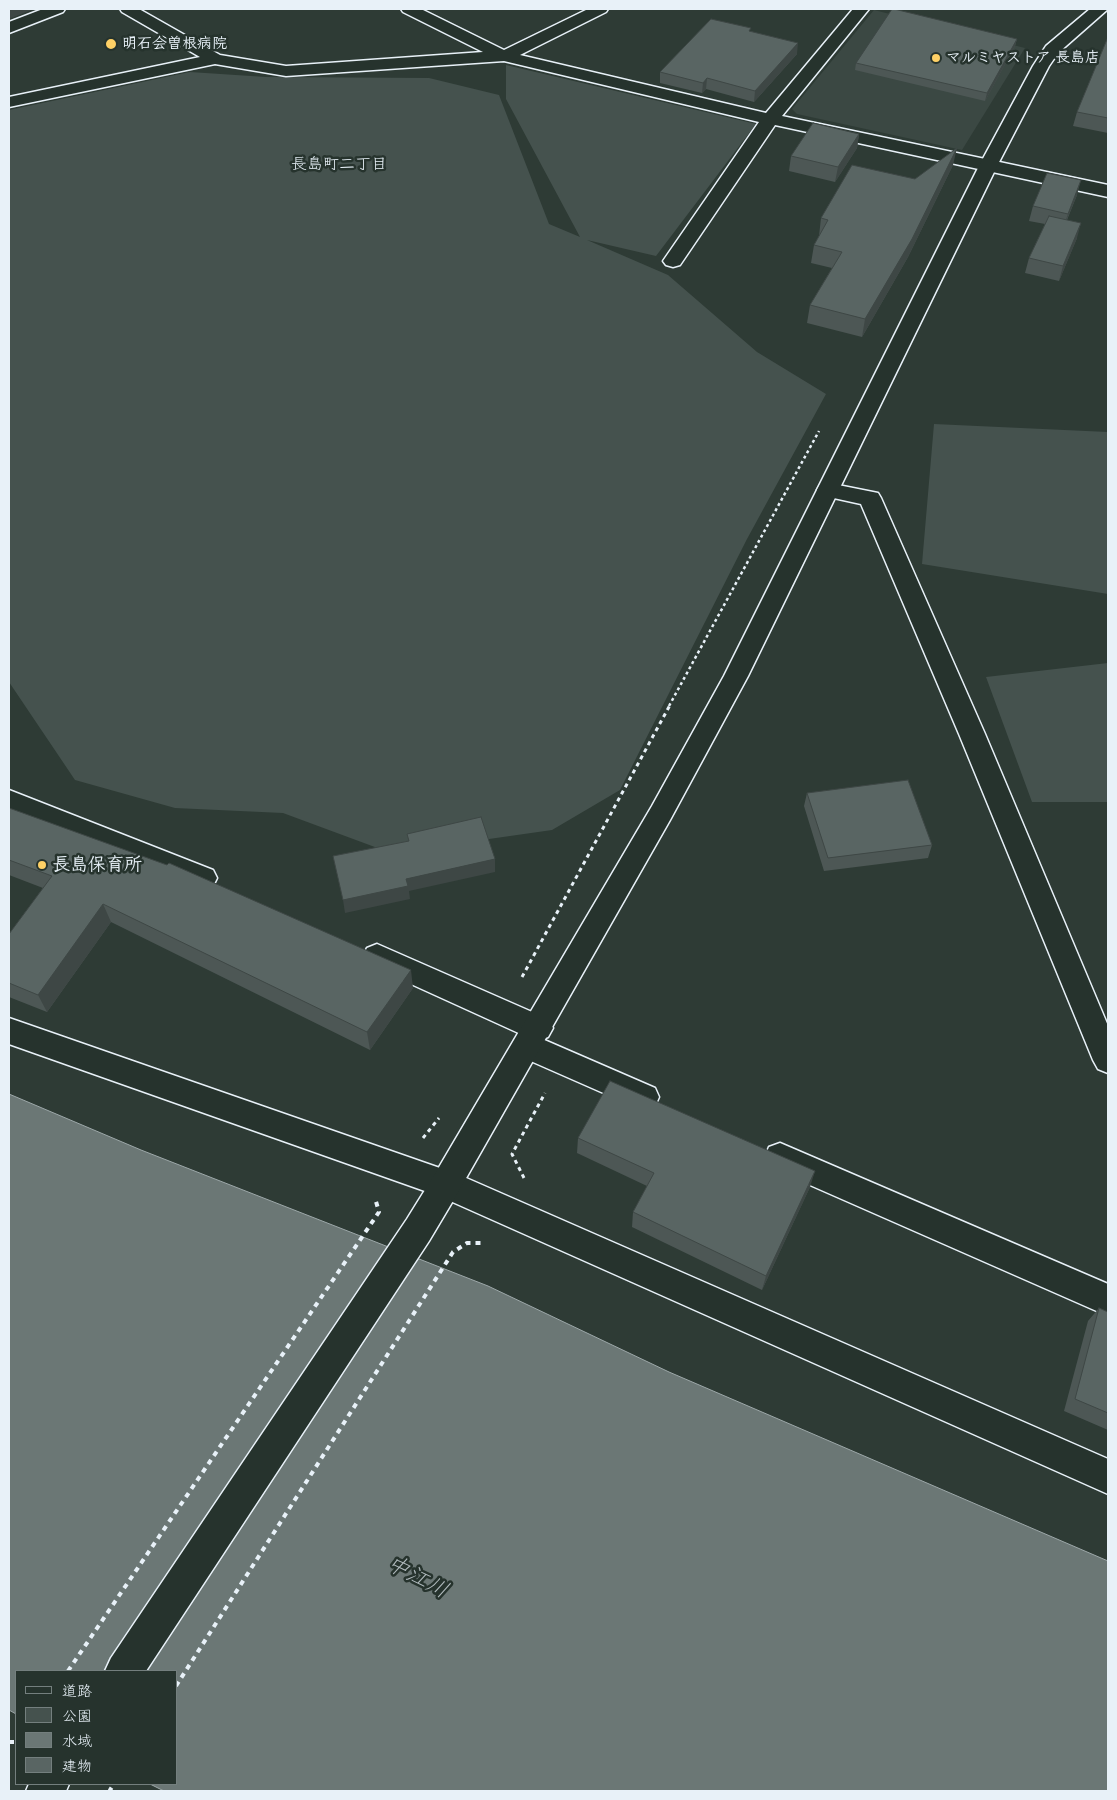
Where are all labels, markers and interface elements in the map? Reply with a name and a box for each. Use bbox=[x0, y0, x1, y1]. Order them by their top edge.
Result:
place label: 明石会曽根病院 bbox=[122, 35, 227, 53]
marker: 明石会曽根病院 bbox=[104, 37, 118, 51]
place label: マルミヤストア 長島店 bbox=[946, 49, 1100, 67]
marker: マルミヤストア 長島店 bbox=[930, 52, 942, 64]
district label: 長島町二丁目 bbox=[291, 155, 387, 175]
place label: 長島保育所 bbox=[52, 854, 142, 876]
marker: 長島保育所 bbox=[36, 859, 48, 871]
water label: 中江川 bbox=[382, 1551, 452, 1605]
legend bbox=[15, 1670, 178, 1785]
text: 道路 bbox=[62, 1682, 92, 1701]
text: 公園 bbox=[62, 1707, 92, 1726]
text: 水域 bbox=[62, 1732, 92, 1751]
text: 建物 bbox=[62, 1757, 92, 1776]

